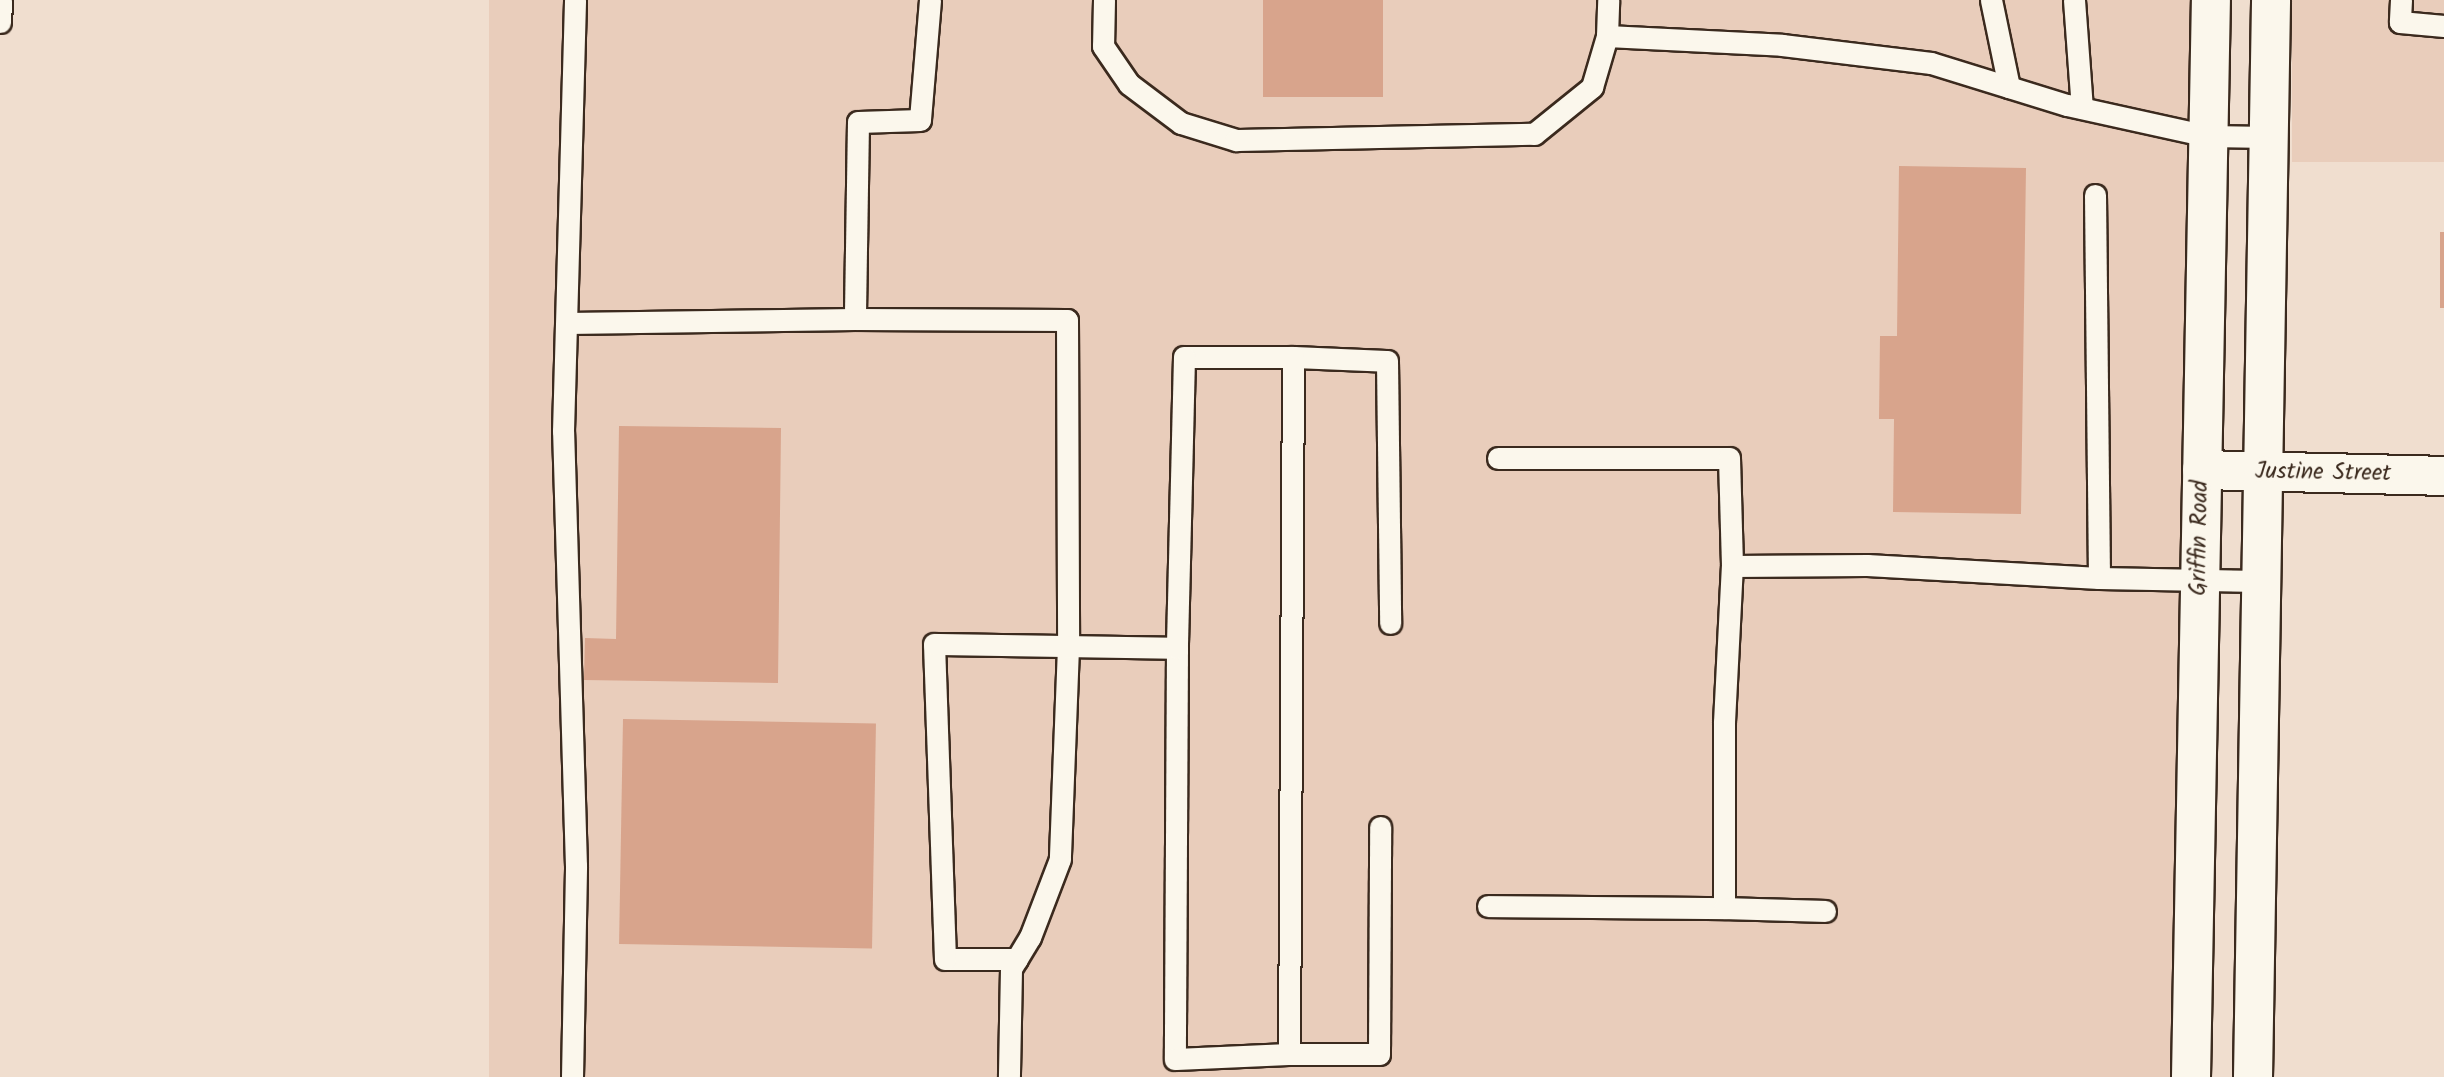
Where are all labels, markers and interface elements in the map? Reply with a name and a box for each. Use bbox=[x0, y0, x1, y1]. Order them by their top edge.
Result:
street label: Justine Street bbox=[2255, 458, 2391, 488]
street label: Griffin Road bbox=[2185, 480, 2215, 596]

